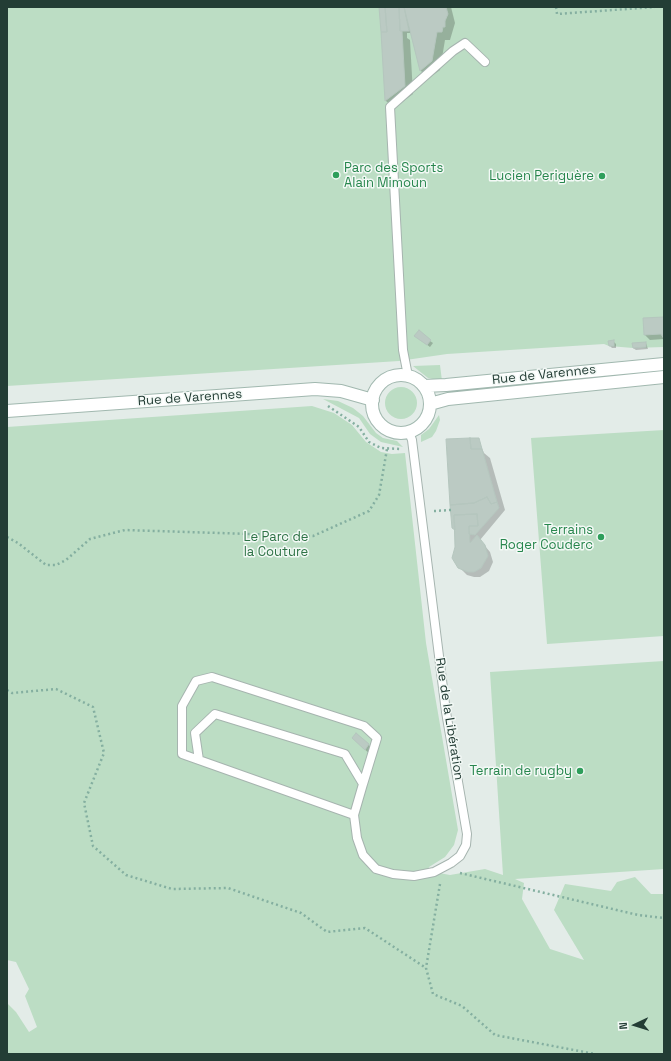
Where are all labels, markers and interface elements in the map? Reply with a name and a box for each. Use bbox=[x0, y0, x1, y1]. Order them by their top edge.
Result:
place label: Parc des Sports Alain Mimoun bbox=[344, 160, 443, 191]
place label: Lucien Periguère bbox=[489, 168, 594, 184]
marker: Parc des Sports Alain Mimoun bbox=[331, 170, 341, 180]
marker: Lucien Periguère bbox=[597, 171, 607, 181]
street label: Rue de Varennes bbox=[491, 362, 597, 388]
street label: Rue de Varennes bbox=[137, 387, 243, 409]
place label: Terrains Roger Couderc bbox=[500, 522, 593, 553]
park label: Le Parc de la Couture bbox=[243, 529, 309, 560]
marker: Terrains Roger Couderc bbox=[596, 532, 606, 542]
street label: Rue de la Libération bbox=[432, 657, 466, 781]
place label: Terrain de rugby bbox=[469, 763, 572, 779]
marker: Terrain de rugby bbox=[575, 766, 585, 776]
north arrow bbox=[615, 1005, 655, 1045]
text: N bbox=[616, 1022, 630, 1030]

